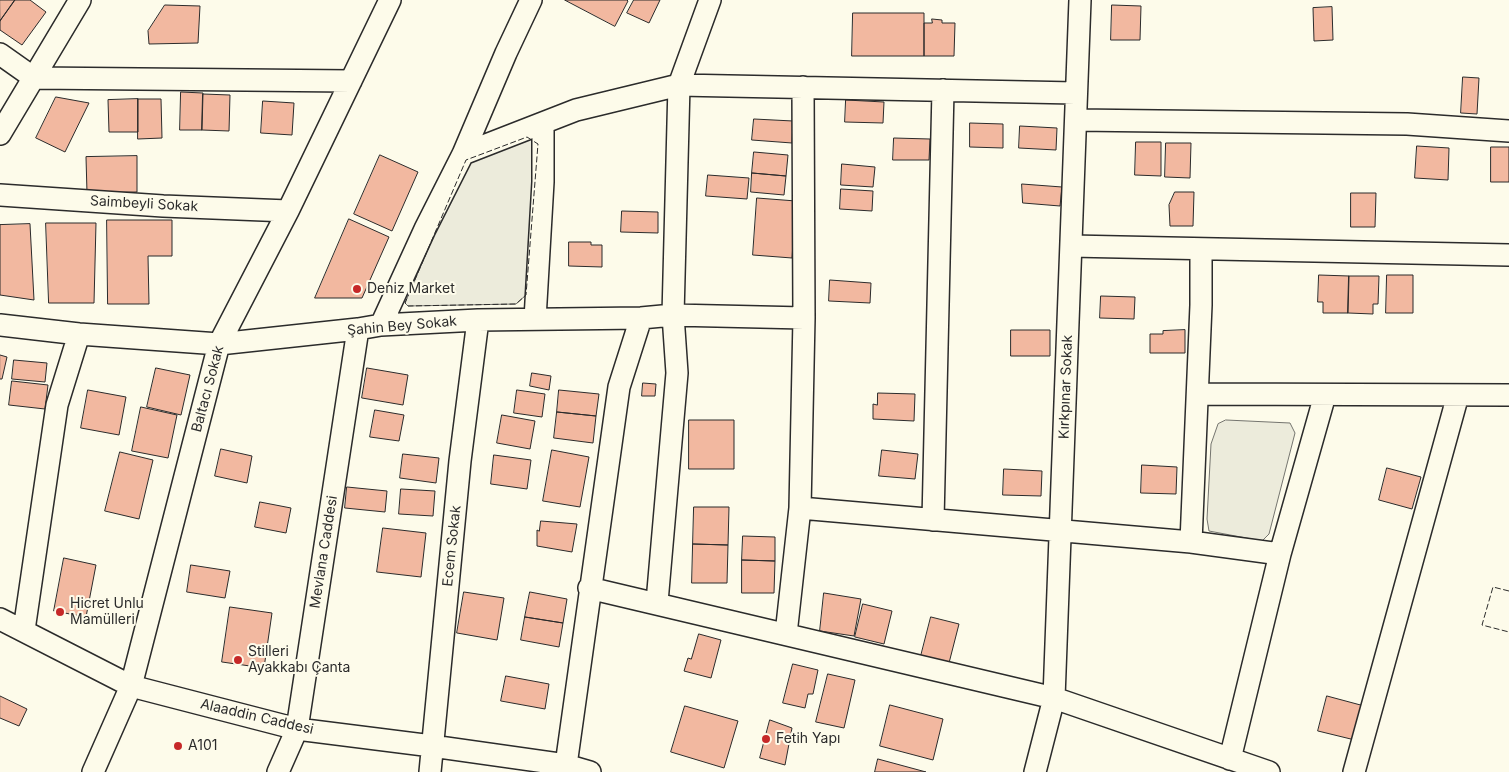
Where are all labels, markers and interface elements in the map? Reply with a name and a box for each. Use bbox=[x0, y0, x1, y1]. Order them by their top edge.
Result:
street label: Saimbeyli Sokak bbox=[90, 193, 198, 215]
place label: Deniz Market bbox=[367, 281, 455, 297]
marker: Deniz Market bbox=[351, 283, 363, 295]
street label: Şahin Bey Sokak bbox=[346, 313, 458, 339]
street label: Kırkpınar Sokak bbox=[1056, 335, 1076, 439]
street label: Baltacı Sokak bbox=[188, 344, 228, 434]
street label: Mevlana Caddesi bbox=[307, 494, 341, 610]
street label: Ecem Sokak bbox=[439, 505, 465, 587]
place label: Hicret Unlu Mamülleri bbox=[70, 596, 144, 628]
marker: Hicret Unlu Mamülleri bbox=[54, 606, 66, 618]
place label: Stilleri Ayakkabı Çanta bbox=[248, 644, 350, 676]
marker: Stilleri Ayakkabı Çanta bbox=[232, 654, 244, 666]
street label: Alaaddin Caddesi bbox=[199, 696, 315, 738]
place label: Fetih Yapı bbox=[776, 731, 840, 747]
marker: Fetih Yapı bbox=[760, 733, 772, 745]
place label: A101 bbox=[188, 738, 217, 754]
marker: A101 bbox=[172, 740, 184, 752]

